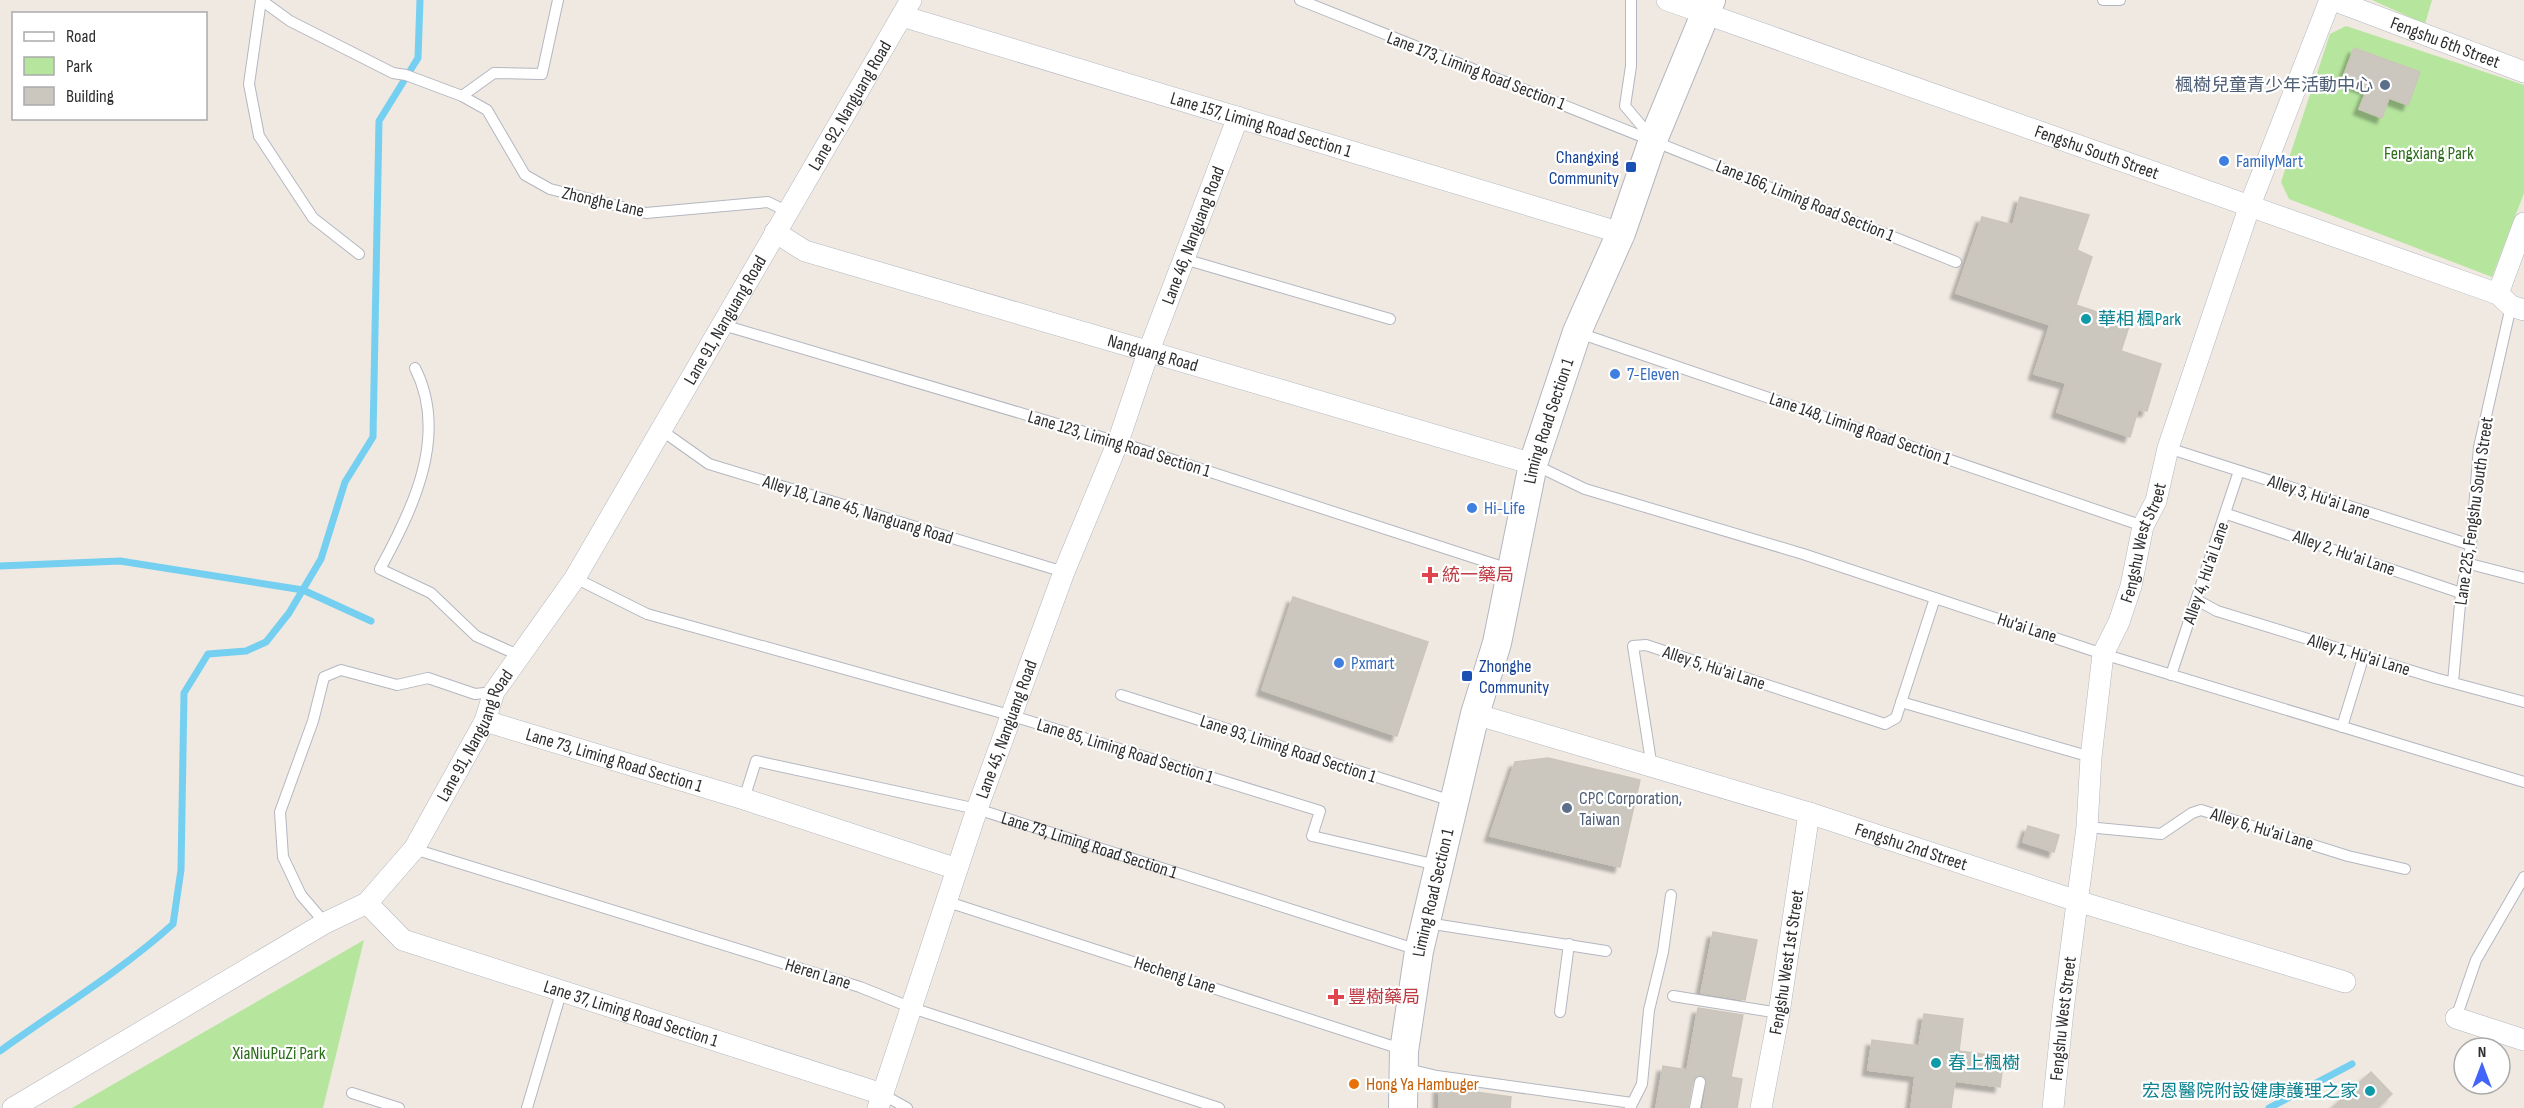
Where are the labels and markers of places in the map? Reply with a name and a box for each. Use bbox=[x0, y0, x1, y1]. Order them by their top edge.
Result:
place label: 楓樹兒童青少年活動中心 bbox=[2175, 75, 2373, 96]
marker: 楓樹兒童青少年活動中心 bbox=[2378, 78, 2392, 92]
place label: Changxing Community bbox=[1549, 147, 1619, 189]
place label: FamilyMart bbox=[2236, 151, 2304, 172]
marker: FamilyMart bbox=[2217, 154, 2231, 168]
marker: Changxing Community bbox=[1624, 160, 1638, 174]
place label: 華相 楓Park bbox=[2098, 309, 2181, 330]
marker: 華相 楓Park bbox=[2079, 312, 2093, 326]
place label: 7-Eleven bbox=[1627, 364, 1680, 385]
marker: 7-Eleven bbox=[1608, 367, 1622, 381]
place label: Hi-Life bbox=[1484, 498, 1525, 519]
marker: Hi-Life bbox=[1465, 501, 1479, 515]
place label: 統一藥局 bbox=[1442, 565, 1514, 586]
marker: 統一藥局 bbox=[1423, 568, 1437, 582]
place label: Pxmart bbox=[1351, 653, 1395, 674]
marker: Pxmart bbox=[1332, 656, 1346, 670]
place label: Zhonghe Community bbox=[1479, 656, 1549, 698]
marker: Zhonghe Community bbox=[1460, 669, 1474, 683]
place label: CPC Corporation, Taiwan bbox=[1579, 788, 1682, 830]
marker: CPC Corporation, Taiwan bbox=[1560, 801, 1574, 815]
place label: 豐樹藥局 bbox=[1348, 987, 1420, 1008]
marker: 豐樹藥局 bbox=[1329, 990, 1343, 1004]
place label: 春上楓樹 bbox=[1948, 1053, 2020, 1074]
marker: 春上楓樹 bbox=[1929, 1056, 1943, 1070]
place label: Hong Ya Hambuger bbox=[1366, 1074, 1479, 1095]
marker: Hong Ya Hambuger bbox=[1347, 1077, 1361, 1091]
place label: 宏恩醫院附設健康護理之家 bbox=[2142, 1081, 2358, 1102]
marker: 宏恩醫院附設健康護理之家 bbox=[2363, 1084, 2377, 1098]

